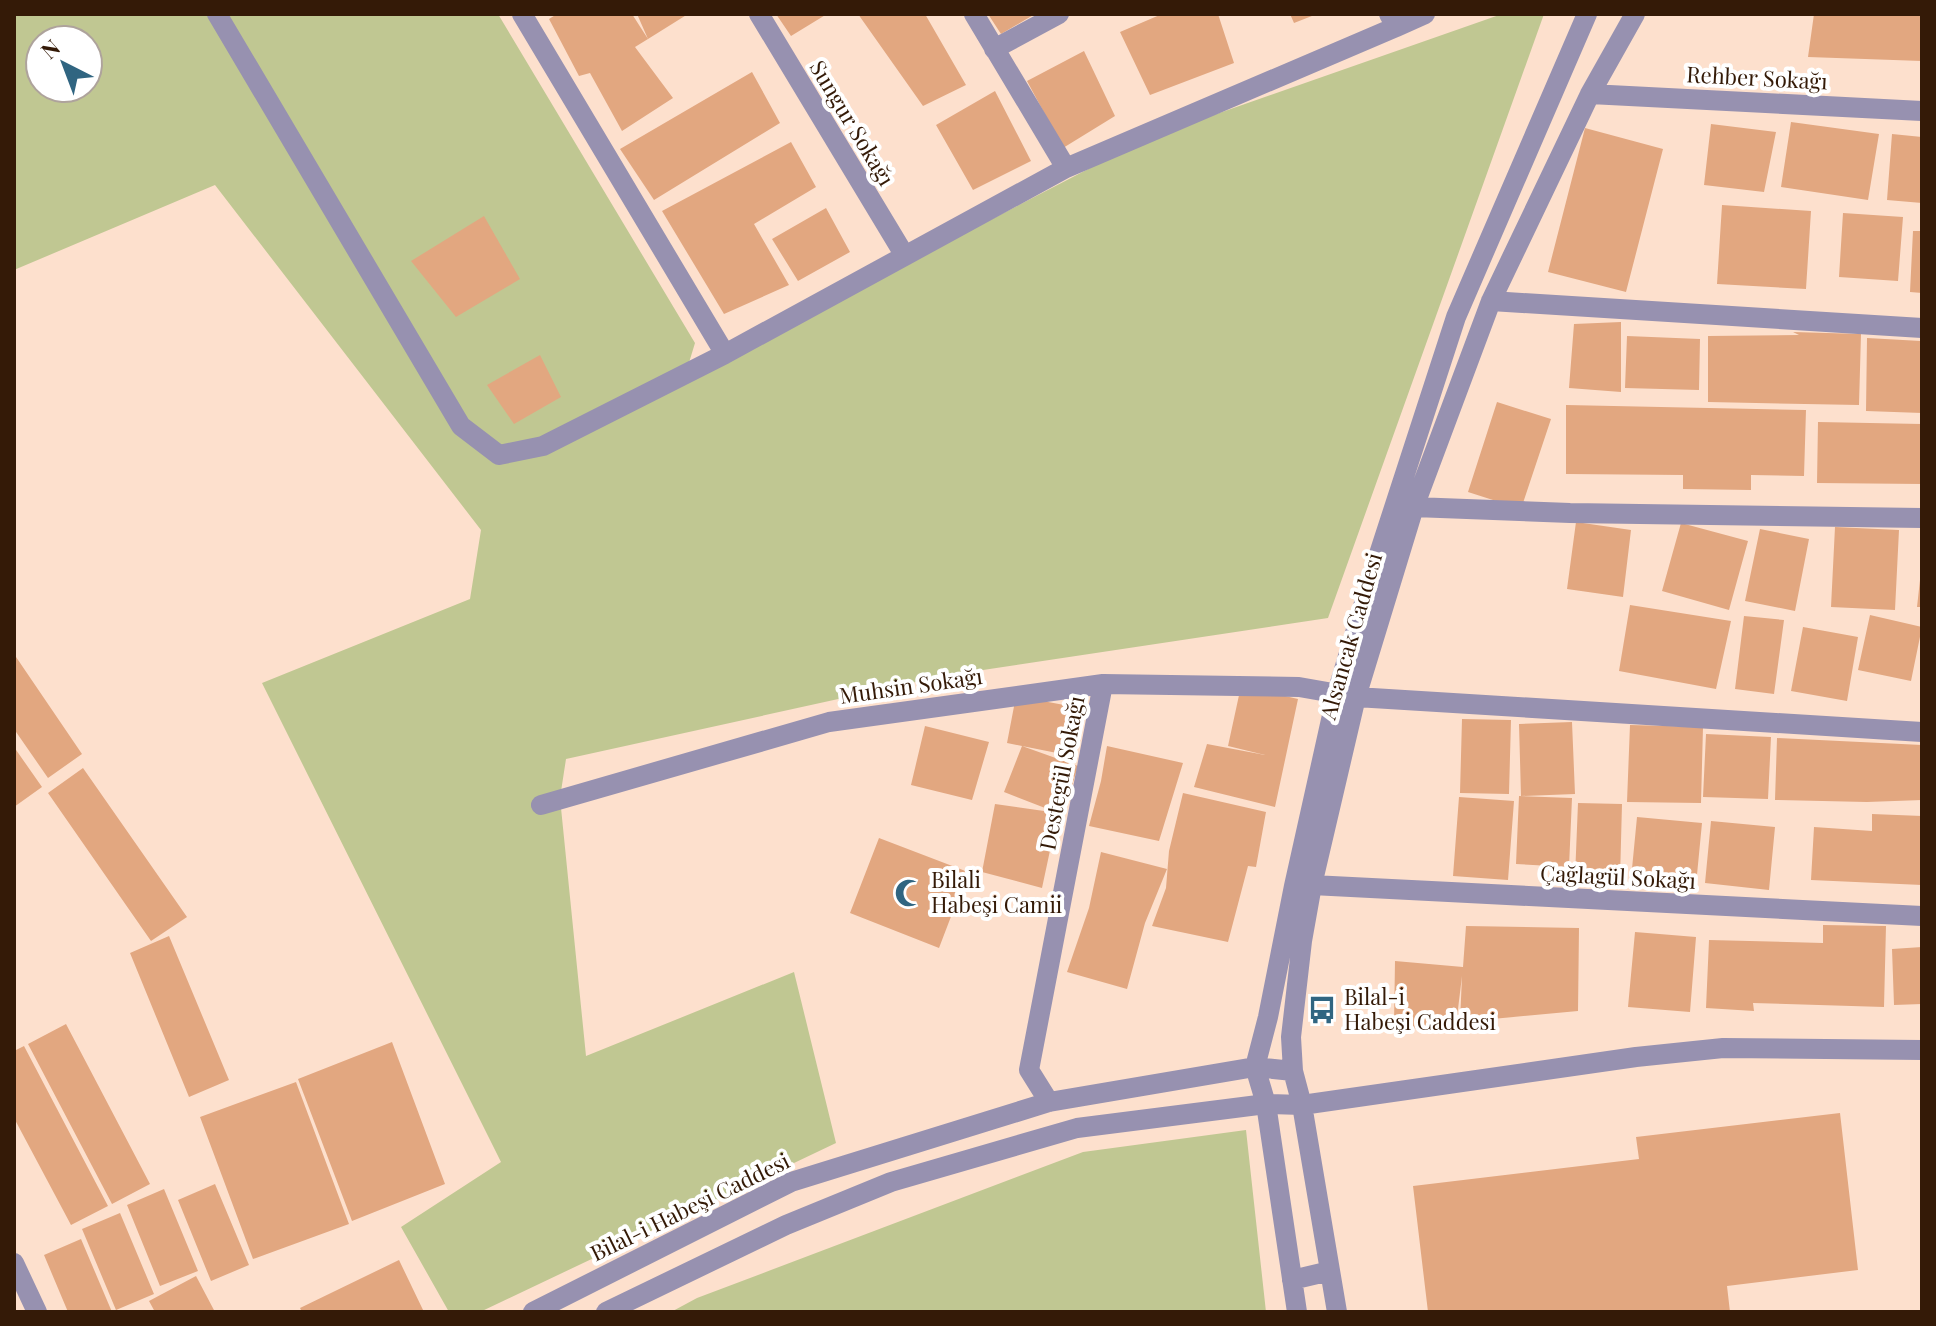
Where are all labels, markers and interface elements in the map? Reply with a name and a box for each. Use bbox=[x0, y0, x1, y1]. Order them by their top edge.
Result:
north arrow bbox=[24, 24, 104, 104]
text: N bbox=[34, 32, 66, 65]
street label: Sungur Sokağı bbox=[804, 54, 902, 191]
street label: Rehber Sokağı bbox=[1686, 58, 1828, 96]
street label: Alsancak Caddesi bbox=[1312, 549, 1388, 724]
street label: Muhsin Sokağı bbox=[837, 660, 984, 710]
street label: Destegül Sokağı bbox=[1031, 693, 1091, 853]
street label: Çağlagül Sokağı bbox=[1539, 857, 1697, 895]
place label: Bilali Habeşi Camii bbox=[931, 864, 1062, 919]
mosque icon: Bilali Habeşi Camii bbox=[894, 878, 924, 908]
place label: Bilal-i Habeşi Caddesi bbox=[1344, 981, 1496, 1036]
bus stop icon: Bilal-i Habeşi Caddesi bbox=[1307, 995, 1337, 1025]
street label: Bilal-i Habeşi Caddesi bbox=[585, 1145, 794, 1267]

